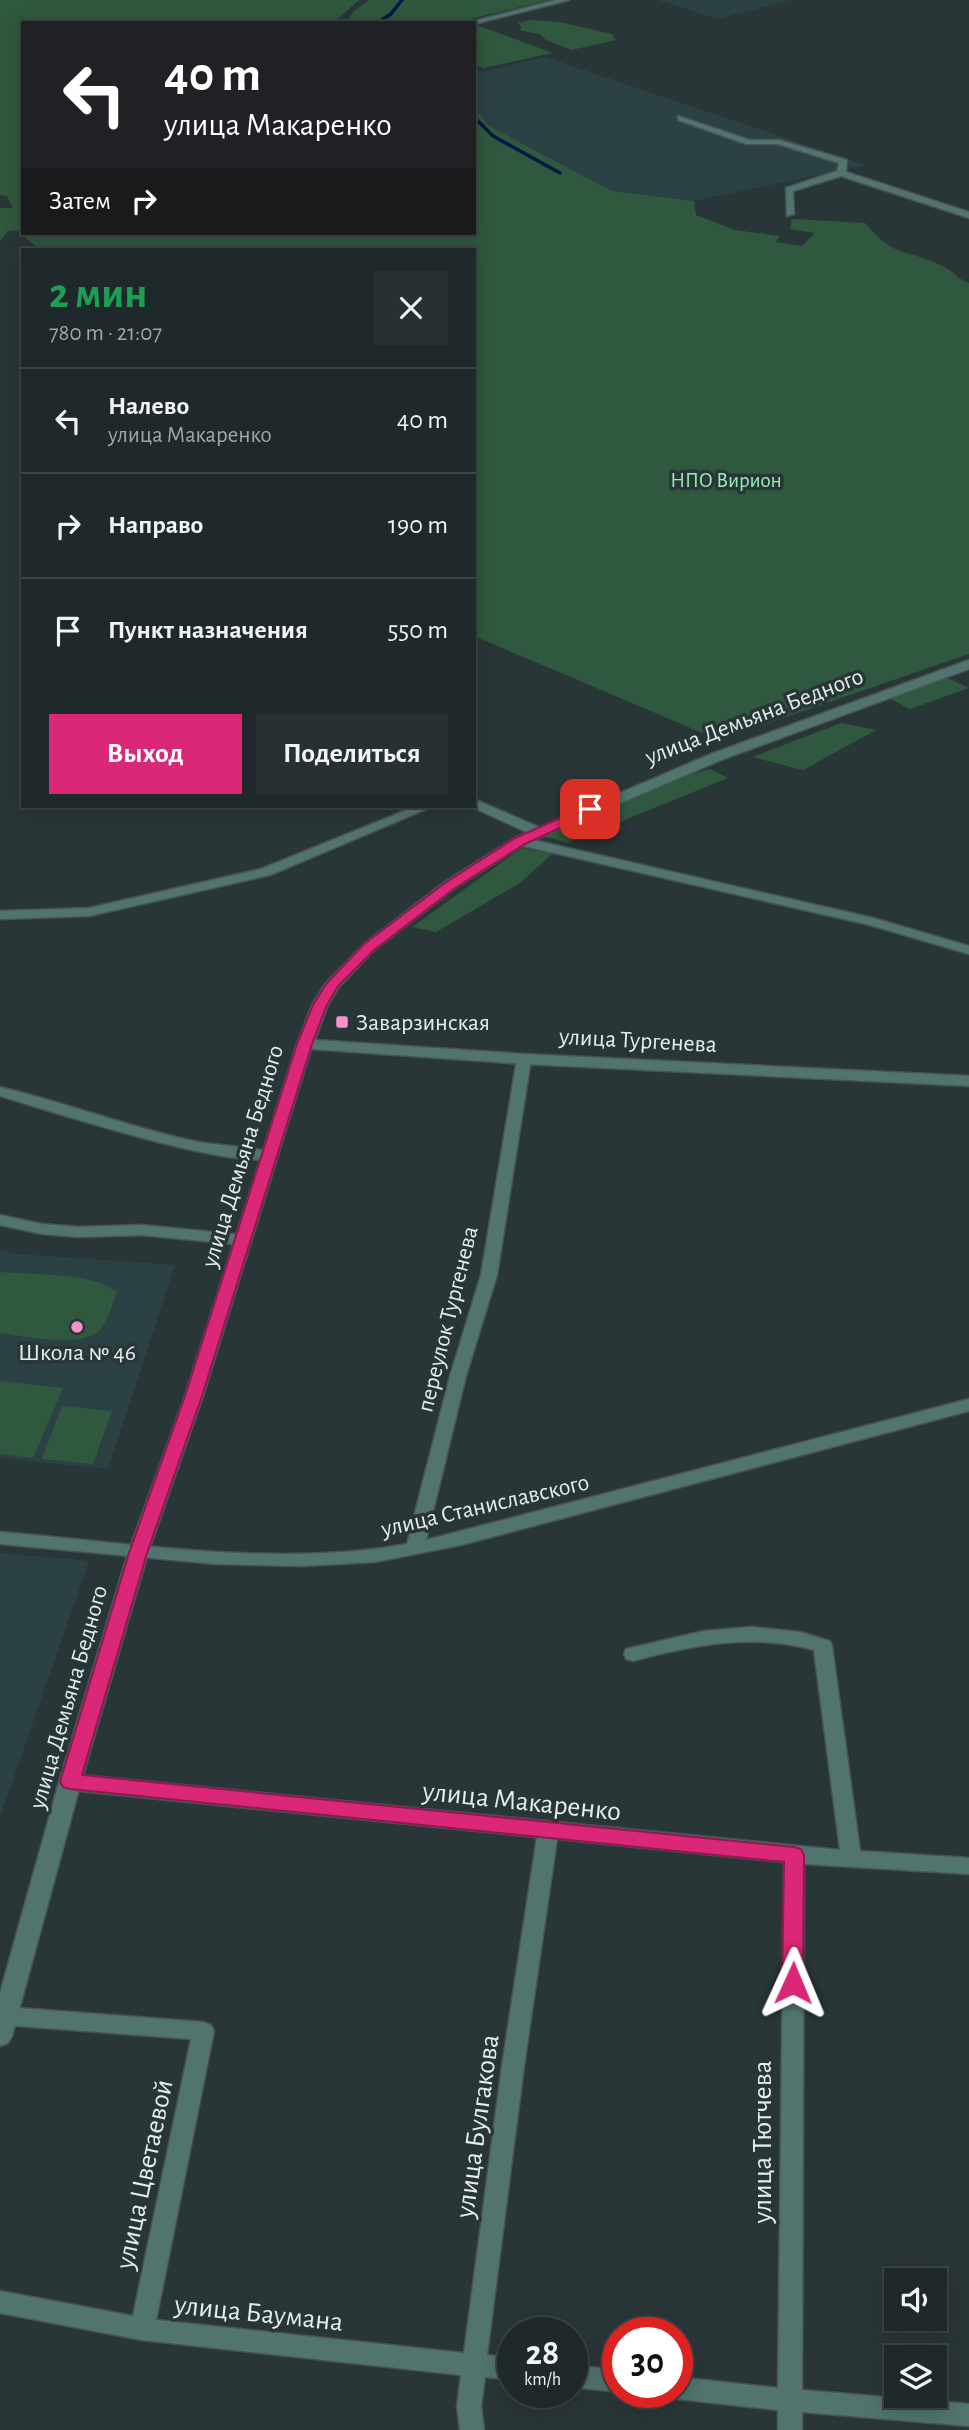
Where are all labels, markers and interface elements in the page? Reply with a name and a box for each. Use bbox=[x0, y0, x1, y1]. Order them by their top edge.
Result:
icon: left bbox=[49, 49, 140, 140]
text: 40 m bbox=[164, 51, 261, 100]
text: улица Макаренко bbox=[164, 109, 392, 141]
icon: right bbox=[125, 182, 163, 220]
text: Затем bbox=[49, 188, 111, 214]
button: close bbox=[374, 271, 448, 345]
text: 2 мин bbox=[49, 273, 147, 315]
text: 780 m · 21:07 bbox=[49, 322, 162, 345]
text: Налево bbox=[108, 393, 189, 419]
icon: left bbox=[49, 402, 87, 440]
text: 40 m bbox=[397, 407, 448, 433]
text: улица Макаренко bbox=[108, 424, 272, 447]
park label: НПО Вирион bbox=[670, 470, 782, 491]
icon: right bbox=[49, 507, 87, 545]
text: Направо bbox=[108, 512, 203, 538]
text: 190 m bbox=[388, 512, 448, 538]
icon: arrive bbox=[49, 612, 87, 650]
text: Пункт назначения bbox=[108, 617, 308, 643]
text: 550 m bbox=[387, 617, 448, 643]
street label: улица Демьяна Бедного bbox=[641, 664, 867, 770]
button: Выход bbox=[49, 714, 242, 794]
button: Поделиться bbox=[256, 714, 448, 794]
pin bbox=[560, 779, 620, 839]
icon: arrive bbox=[571, 790, 609, 828]
place label: Заварзинская bbox=[356, 1011, 490, 1035]
marker: Заварзинская bbox=[334, 1014, 350, 1030]
street label: улица Тургенева bbox=[558, 1025, 717, 1057]
street label: улица Демьяна Бедного bbox=[197, 1042, 288, 1271]
street label: переулок Тургенева bbox=[413, 1224, 483, 1415]
marker: Школа № 46 bbox=[69, 1319, 85, 1335]
place label: Школа № 46 bbox=[18, 1341, 136, 1365]
street label: улица Станиславского bbox=[378, 1470, 591, 1542]
street label: улица Демьяна Бедного bbox=[25, 1583, 112, 1813]
street label: улица Макаренко bbox=[420, 1778, 622, 1826]
position arrow bbox=[756, 1946, 830, 2020]
street label: улица Булгакова bbox=[451, 2032, 505, 2221]
street label: улица Тютчева bbox=[749, 2060, 777, 2224]
street label: улица Цветаевой bbox=[111, 2077, 179, 2273]
map controls bbox=[884, 2268, 947, 2408]
button: sound bbox=[884, 2268, 947, 2331]
street label: улица Баумана bbox=[172, 2291, 345, 2337]
speed limit sign: 30 bbox=[602, 2317, 693, 2408]
text: 28 bbox=[526, 2336, 559, 2371]
button: layers bbox=[884, 2345, 947, 2408]
text: km/h bbox=[524, 2371, 561, 2389]

